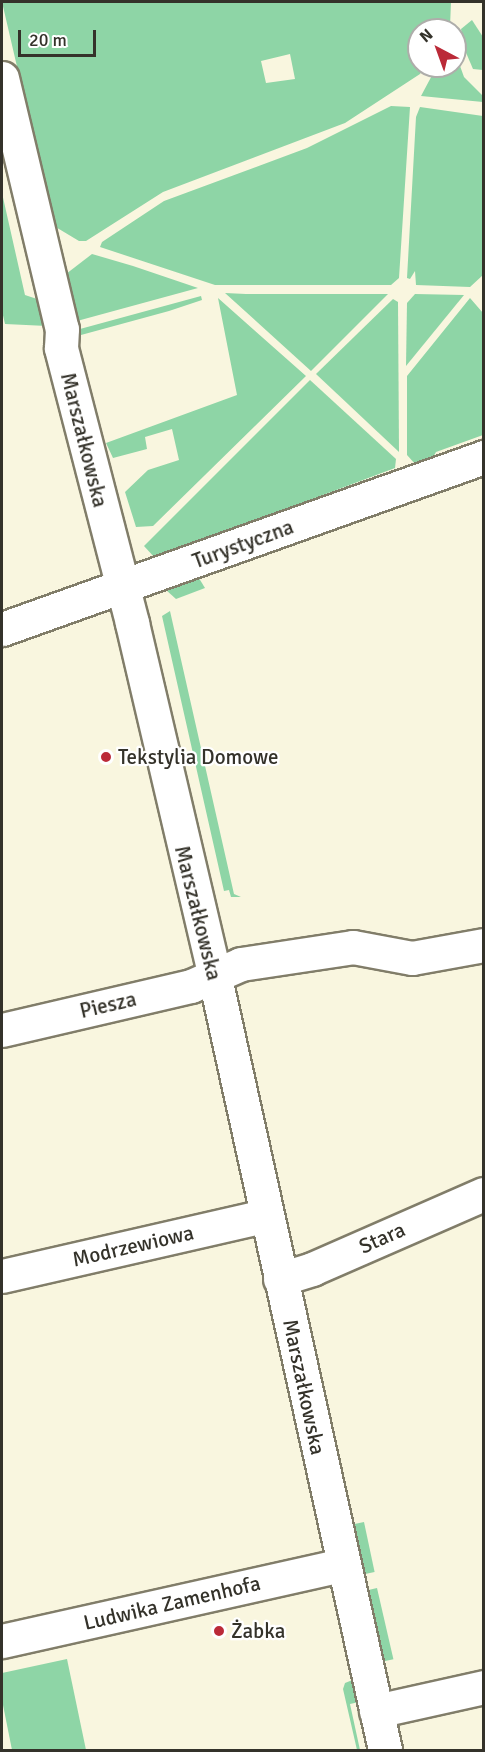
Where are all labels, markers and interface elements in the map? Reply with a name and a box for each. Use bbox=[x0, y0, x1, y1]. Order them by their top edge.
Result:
scale bar bbox=[21, 18, 99, 56]
north arrow bbox=[407, 18, 467, 78]
text: N bbox=[416, 25, 437, 47]
text: 20 m bbox=[29, 29, 67, 51]
street label: Marszałkowska bbox=[55, 370, 113, 510]
street label: Turystyczna bbox=[189, 514, 297, 574]
place label: Tekstylia Domowe bbox=[118, 744, 278, 770]
marker: Tekstylia Domowe bbox=[99, 750, 113, 764]
street label: Marszałkowska bbox=[169, 843, 227, 983]
street label: Piesza bbox=[77, 986, 139, 1024]
street label: Stara bbox=[355, 1217, 409, 1259]
street label: Modrzewiowa bbox=[70, 1220, 196, 1272]
street label: Marszałkowska bbox=[277, 1317, 331, 1457]
street label: Ludwika Zamenhofa bbox=[81, 1570, 263, 1636]
place label: Żabka bbox=[231, 1618, 285, 1644]
marker: Żabka bbox=[212, 1624, 226, 1638]

